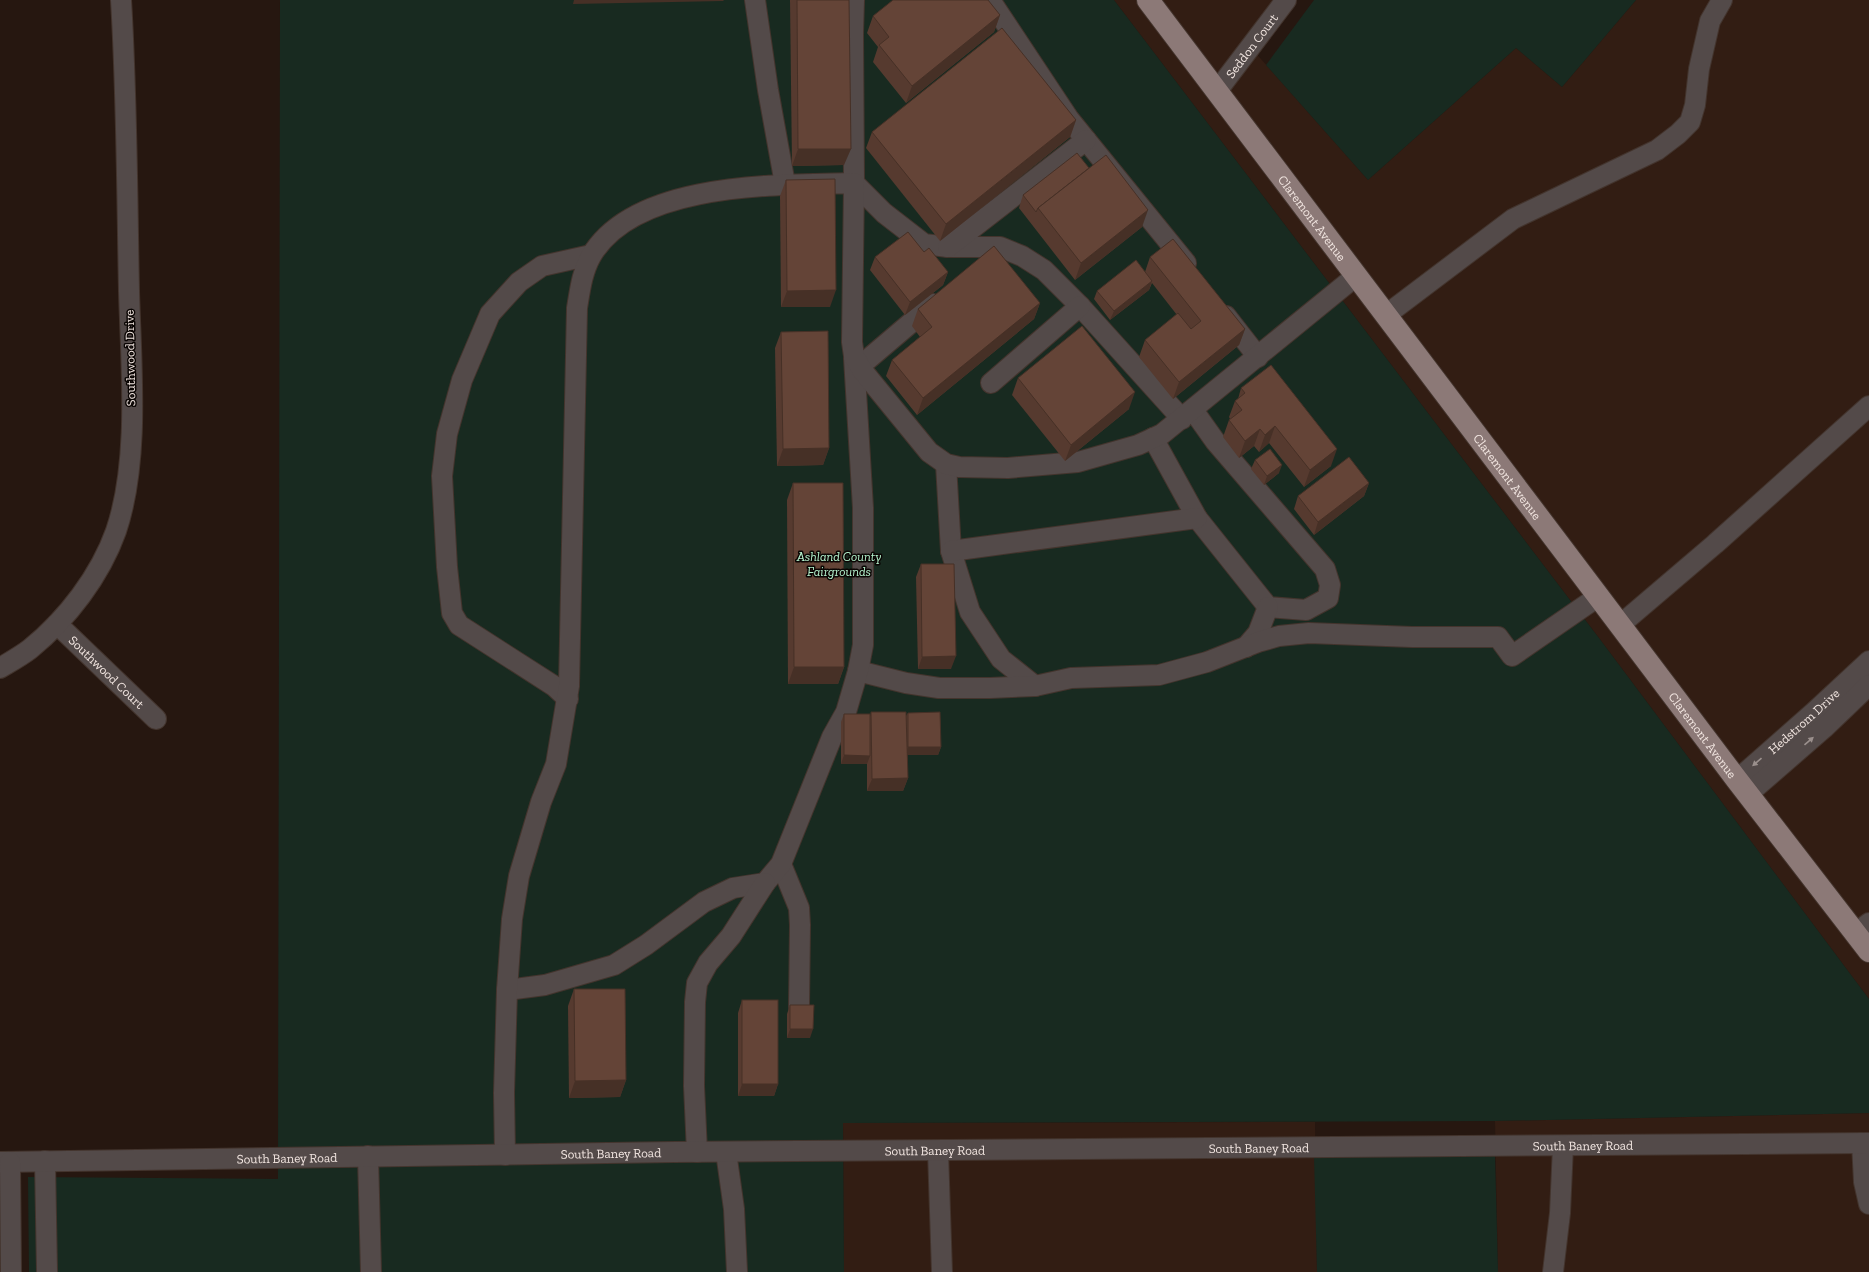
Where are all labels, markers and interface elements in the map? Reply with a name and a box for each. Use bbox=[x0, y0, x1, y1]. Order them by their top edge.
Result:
street label: Seddon Court bbox=[1222, 10, 1281, 81]
street label: Claremont Avenue bbox=[1275, 172, 1350, 264]
street label: Southwood Drive bbox=[122, 310, 138, 406]
street label: Claremont Avenue bbox=[1471, 431, 1545, 522]
park label: Ashland County Fairgrounds bbox=[796, 549, 881, 579]
street label: Southwood Court bbox=[66, 632, 148, 711]
street label: Hedstrom Drive bbox=[1765, 685, 1842, 757]
street label: Claremont Avenue bbox=[1666, 689, 1740, 781]
one-way arrow bbox=[1804, 737, 1814, 746]
one-way arrow bbox=[1753, 757, 1762, 766]
street label: South Baney Road bbox=[1533, 1137, 1633, 1153]
street label: South Baney Road bbox=[1209, 1140, 1309, 1155]
street label: South Baney Road bbox=[885, 1142, 985, 1158]
street label: South Baney Road bbox=[561, 1145, 661, 1161]
street label: South Baney Road bbox=[237, 1149, 337, 1166]

